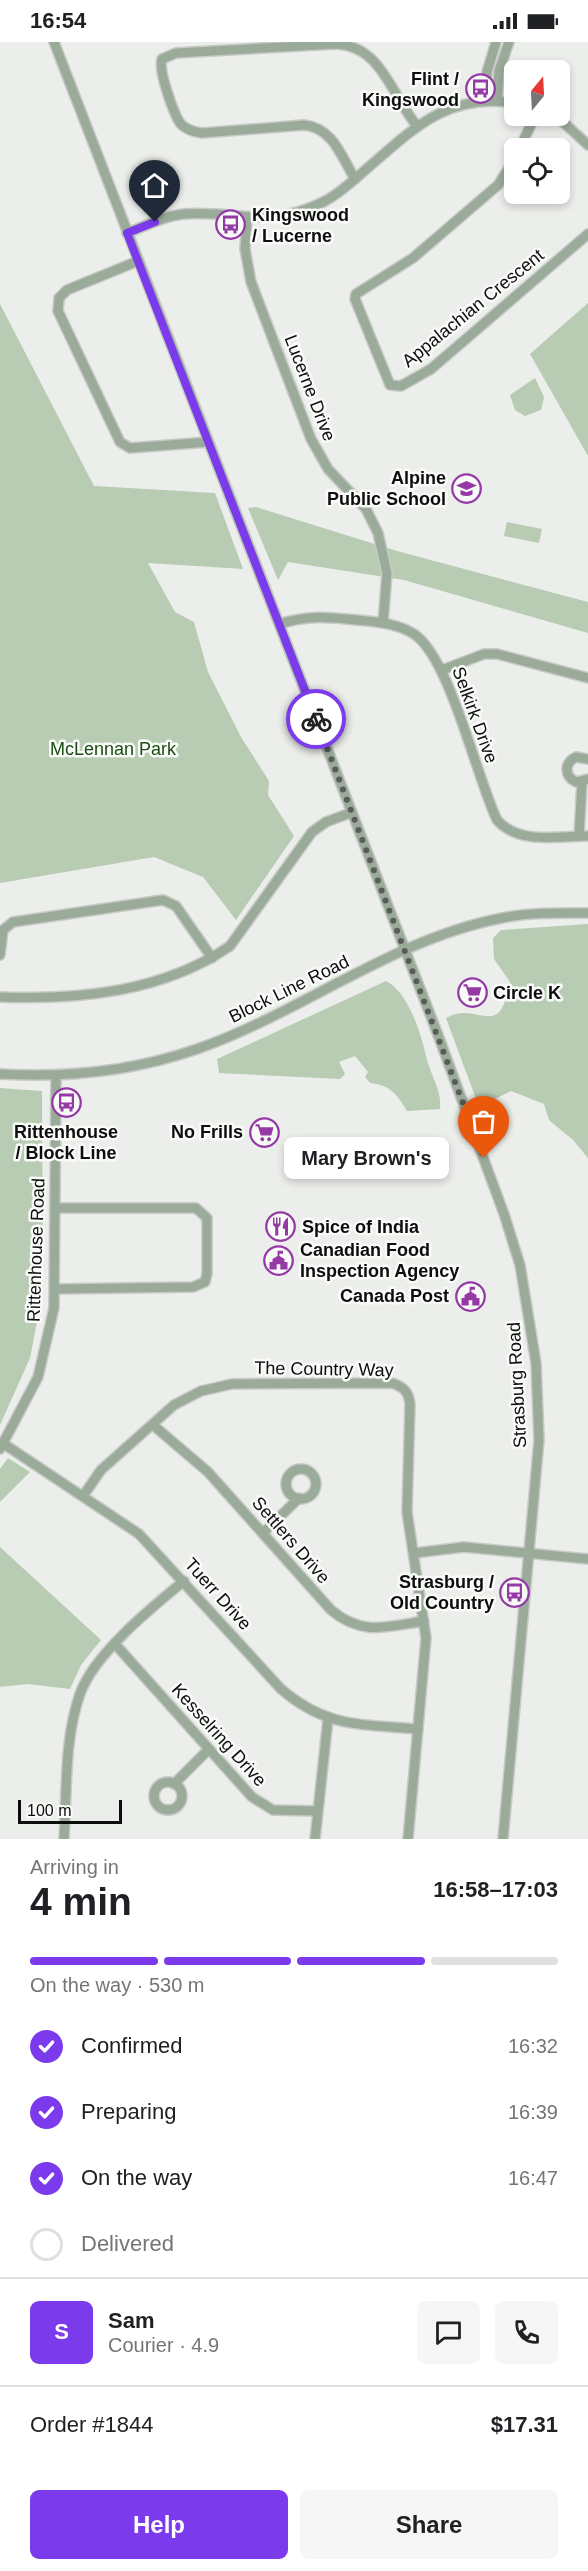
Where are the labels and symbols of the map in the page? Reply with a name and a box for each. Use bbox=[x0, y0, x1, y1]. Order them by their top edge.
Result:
north arrow bbox=[504, 60, 570, 126]
place label: Flint / Kingswood bbox=[362, 69, 459, 110]
bus stop icon: Flint / Kingswood bbox=[464, 73, 496, 105]
pin bbox=[129, 160, 180, 222]
place label: Kingswood / Lucerne bbox=[252, 205, 349, 246]
bus stop icon: Kingswood / Lucerne bbox=[215, 209, 247, 241]
street label: Appalachian Crescent bbox=[398, 245, 548, 371]
street label: Lucerne Drive bbox=[281, 332, 339, 444]
place label: Alpine Public School bbox=[327, 468, 446, 509]
school or university icon: Alpine Public School bbox=[451, 472, 483, 504]
street label: Selkirk Drive bbox=[448, 664, 502, 766]
courier bbox=[286, 689, 346, 749]
park label: McLennan Park bbox=[50, 739, 177, 759]
street label: Block Line Road bbox=[226, 951, 352, 1027]
supermarket icon: Circle K bbox=[456, 977, 488, 1009]
place label: Circle K bbox=[493, 983, 561, 1003]
bus stop icon: Rittenhouse / Block Line bbox=[50, 1087, 82, 1119]
pin bbox=[458, 1096, 509, 1158]
supermarket icon: No Frills bbox=[248, 1116, 280, 1148]
place label: Rittenhouse / Block Line bbox=[14, 1122, 118, 1163]
place label: No Frills bbox=[171, 1122, 243, 1142]
callout: Mary Brown's bbox=[283, 1137, 448, 1179]
street label: Rittenhouse Road bbox=[23, 1178, 49, 1322]
restaurant icon: Spice of India bbox=[265, 1211, 297, 1243]
place label: Spice of India bbox=[302, 1217, 420, 1237]
place label: Canadian Food Inspection Agency bbox=[300, 1240, 459, 1281]
public building icon: Canadian Food Inspection Agency bbox=[263, 1244, 295, 1276]
public building icon: Canada Post bbox=[454, 1280, 486, 1312]
place label: Canada Post bbox=[340, 1286, 449, 1306]
street label: Strasburg Road bbox=[504, 1322, 530, 1448]
street label: The Country Way bbox=[254, 1358, 394, 1380]
street label: Settlers Drive bbox=[248, 1493, 334, 1587]
street label: Tuerr Drive bbox=[181, 1554, 255, 1634]
place label: Strasburg / Old Country bbox=[390, 1572, 494, 1613]
bus stop icon: Strasburg / Old Country bbox=[499, 1576, 531, 1608]
street label: Kesselring Drive bbox=[168, 1680, 270, 1790]
scale bar bbox=[18, 1797, 122, 1824]

